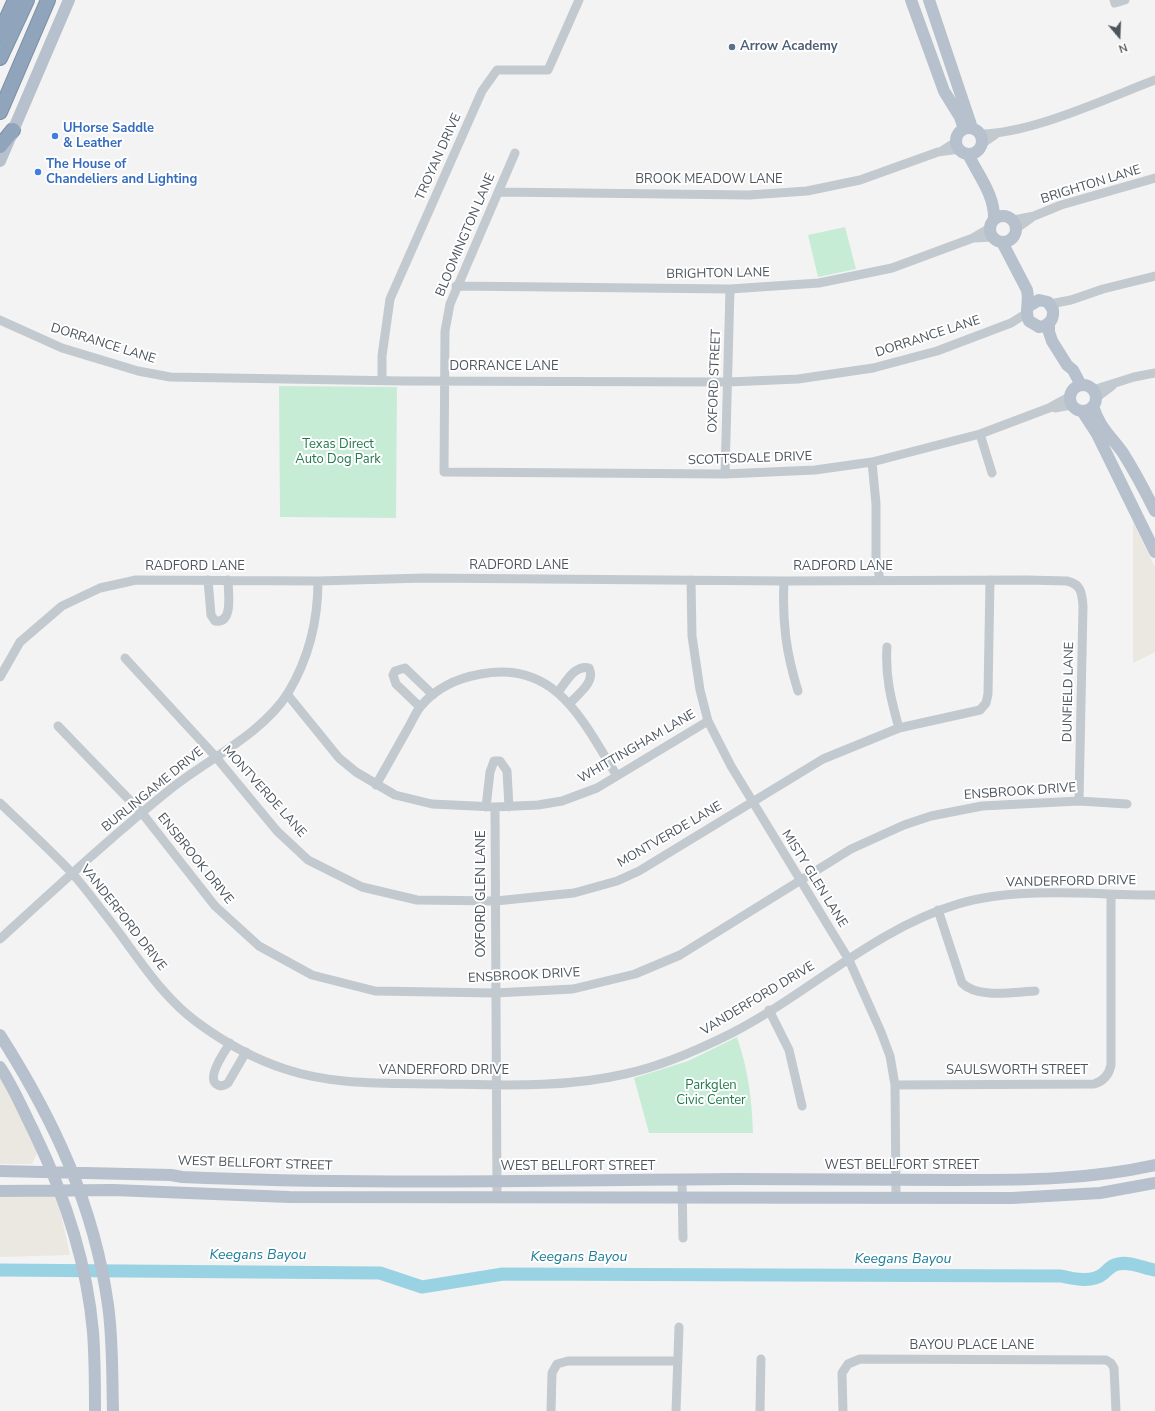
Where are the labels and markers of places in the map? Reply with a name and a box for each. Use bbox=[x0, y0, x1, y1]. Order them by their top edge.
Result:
place label: Arrow Academy bbox=[740, 39, 838, 55]
marker: Arrow Academy bbox=[727, 42, 737, 52]
place label: UHorse Saddle & Leather bbox=[63, 121, 154, 152]
marker: UHorse Saddle & Leather bbox=[50, 131, 60, 141]
place label: The House of Chandeliers and Lighting bbox=[46, 157, 197, 188]
marker: The House of Chandeliers and Lighting bbox=[33, 167, 43, 177]

